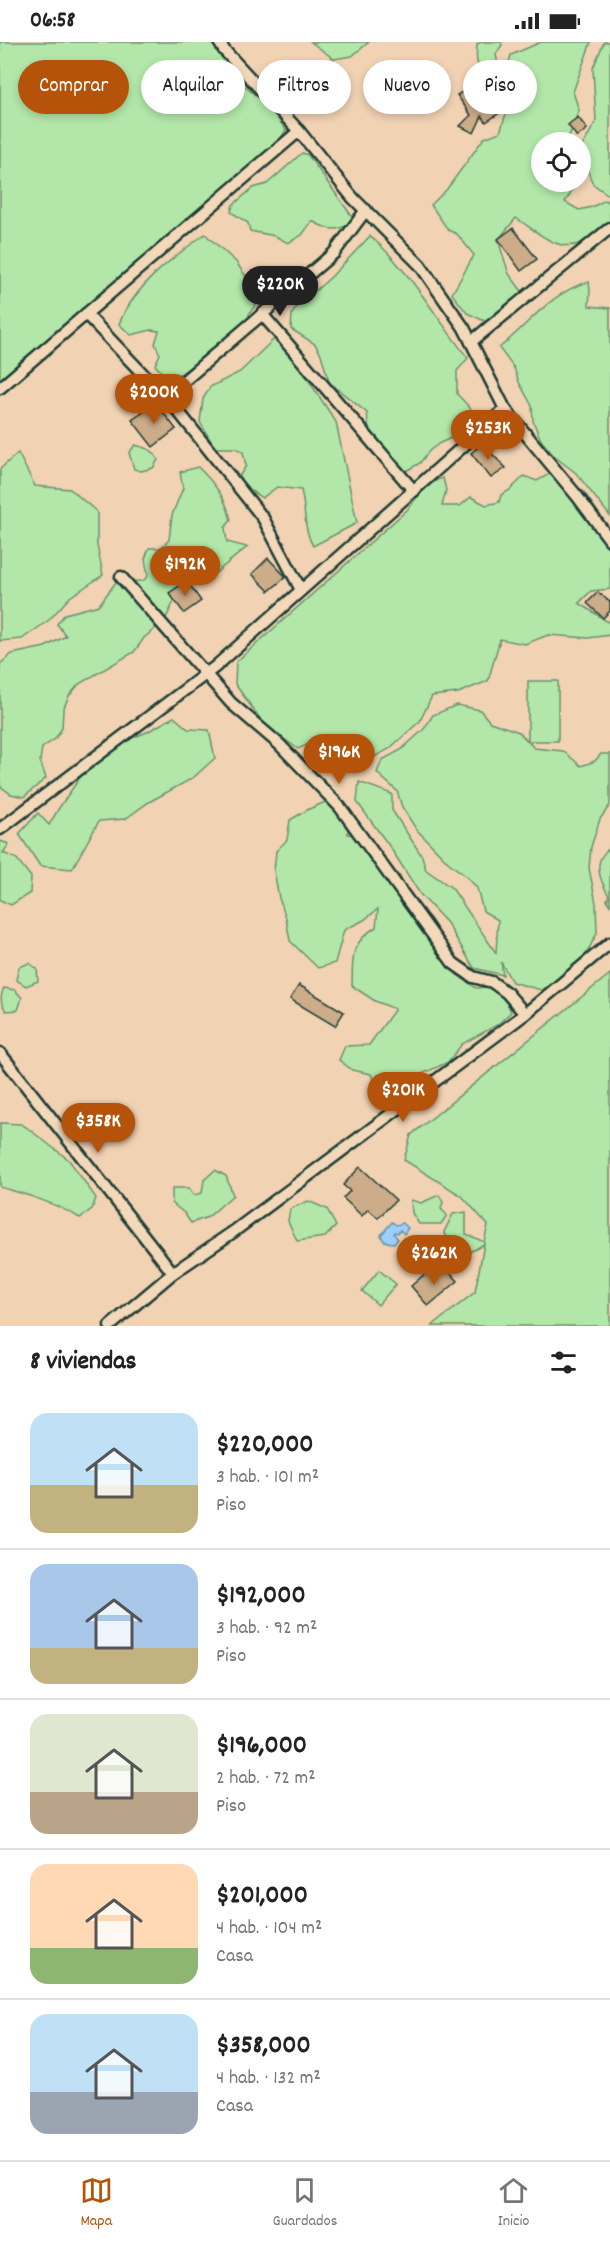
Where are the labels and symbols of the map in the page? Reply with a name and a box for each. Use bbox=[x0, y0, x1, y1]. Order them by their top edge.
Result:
pin: $220K bbox=[238, 266, 322, 317]
pin: $200K bbox=[112, 374, 196, 425]
pin: $253K bbox=[446, 410, 530, 461]
pin: $192K bbox=[143, 546, 227, 597]
pin: $196K bbox=[297, 734, 381, 785]
pin: $201K bbox=[361, 1072, 445, 1123]
pin: $358K bbox=[56, 1103, 140, 1154]
pin: $262K bbox=[392, 1235, 476, 1286]

